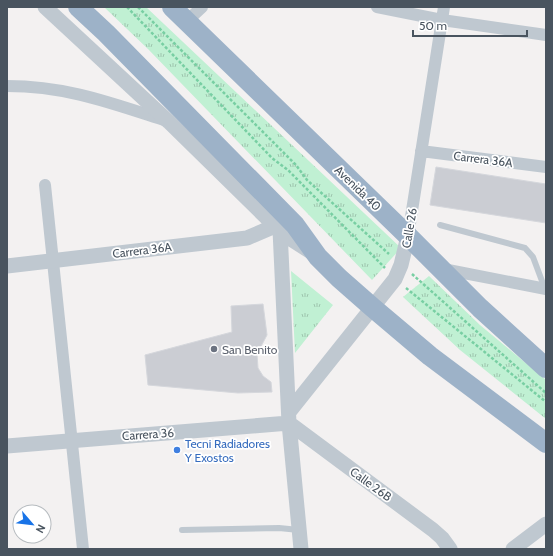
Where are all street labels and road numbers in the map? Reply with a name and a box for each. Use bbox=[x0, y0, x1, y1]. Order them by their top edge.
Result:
street label: Carrera 36A bbox=[453, 148, 514, 170]
street label: Avenida 40 bbox=[332, 162, 384, 214]
street label: Calle 26 bbox=[398, 206, 420, 249]
street label: Carrera 36A bbox=[112, 239, 173, 261]
street label: Carrera 36 bbox=[121, 425, 175, 443]
street label: Calle 26B bbox=[347, 464, 395, 504]

